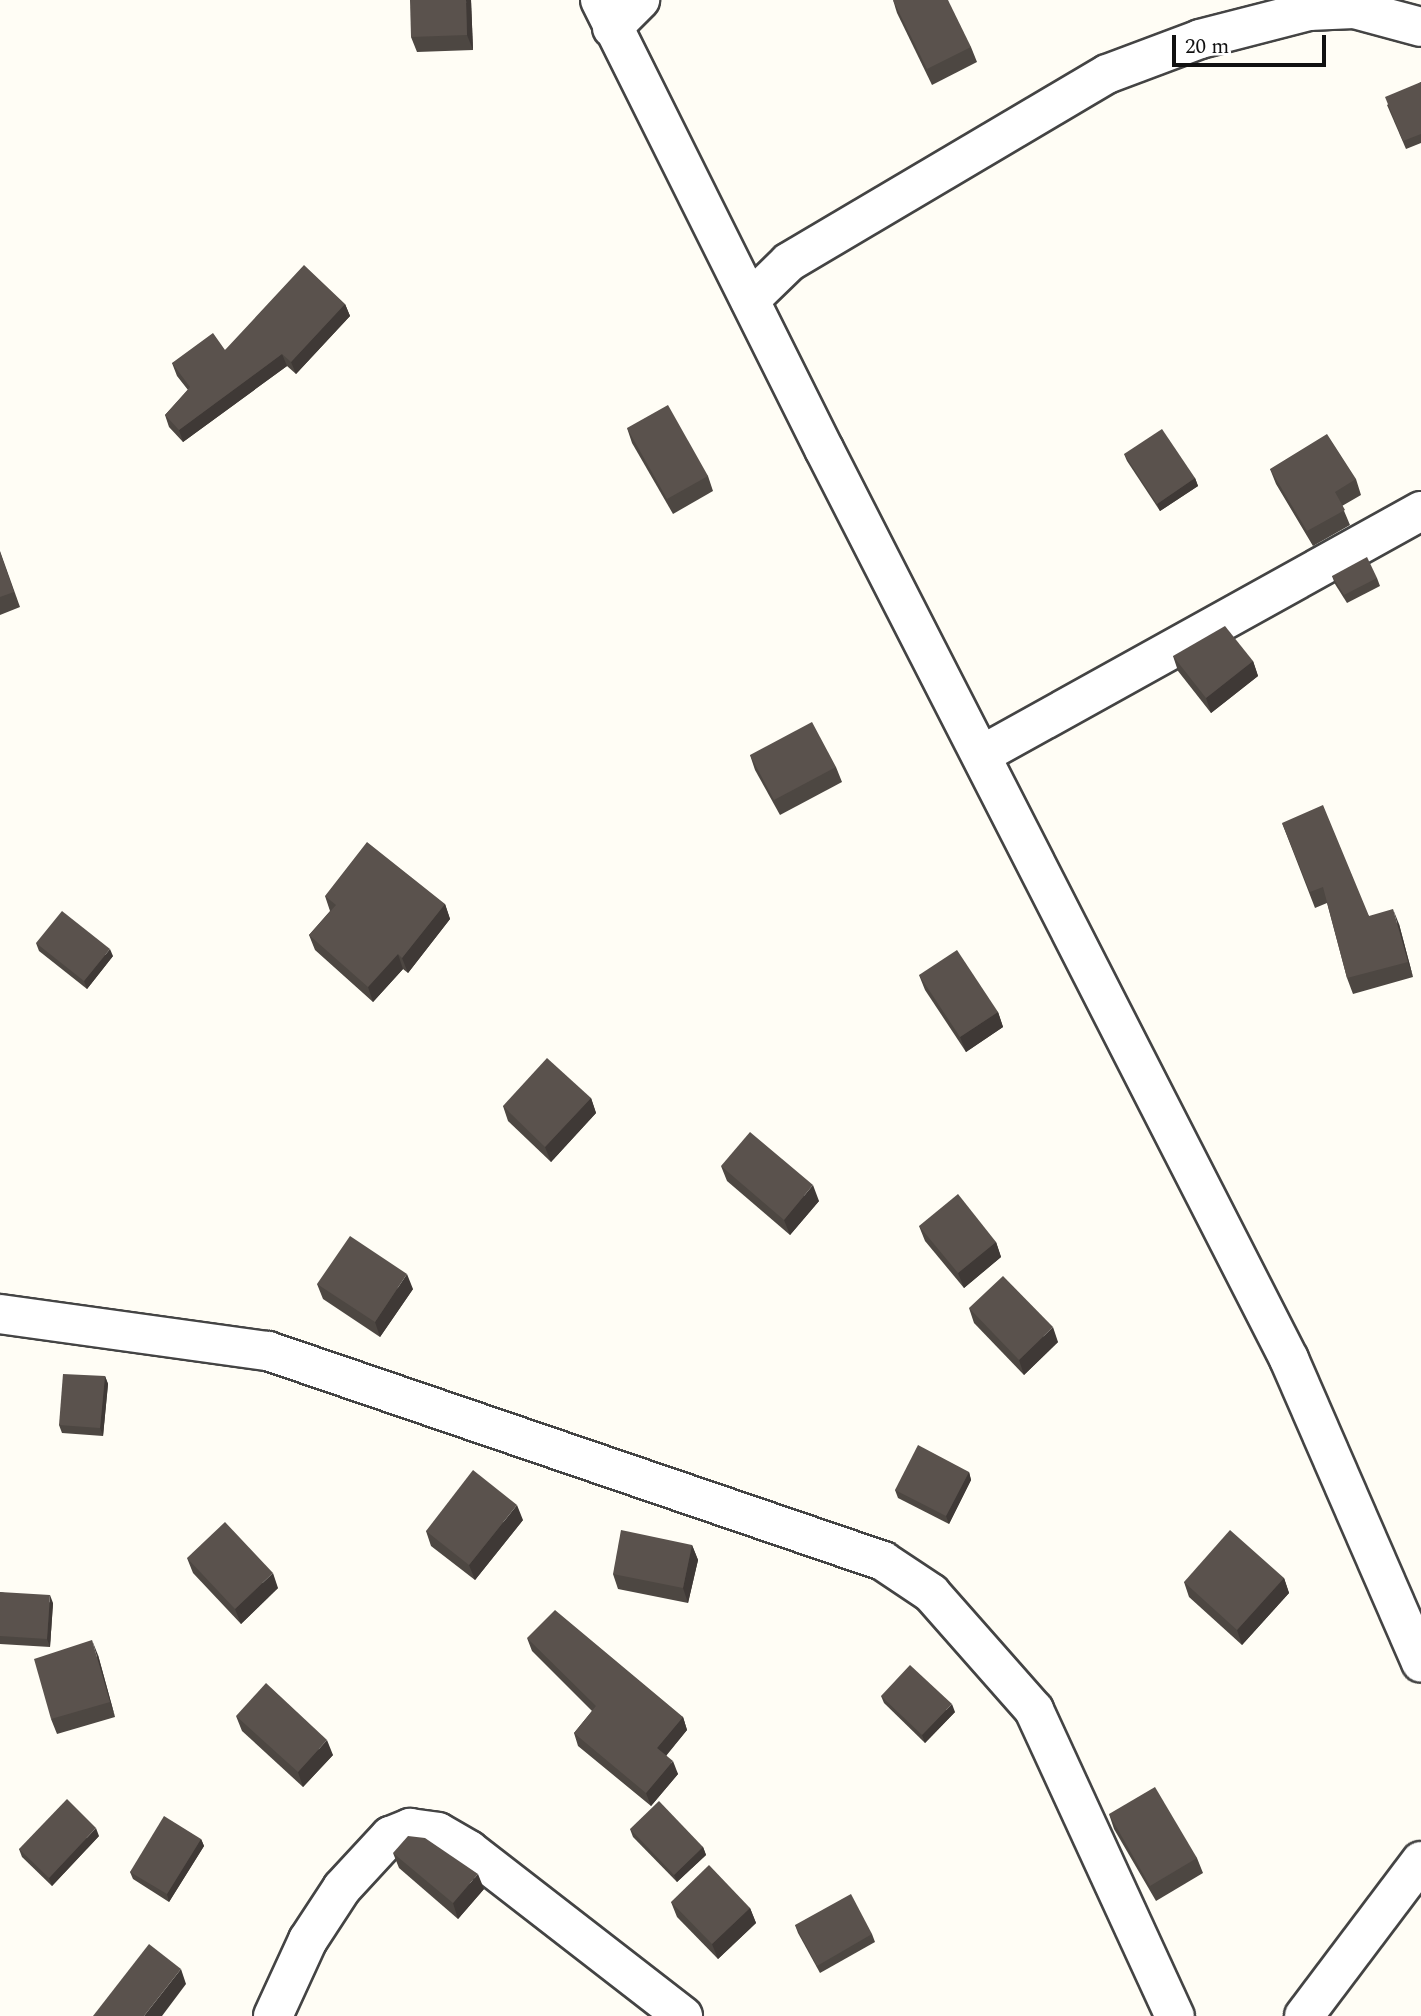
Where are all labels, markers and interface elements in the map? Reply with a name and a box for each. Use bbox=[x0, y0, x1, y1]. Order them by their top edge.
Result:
scale bar bbox=[1176, 21, 1330, 65]
text: 20 m bbox=[1185, 31, 1229, 63]

